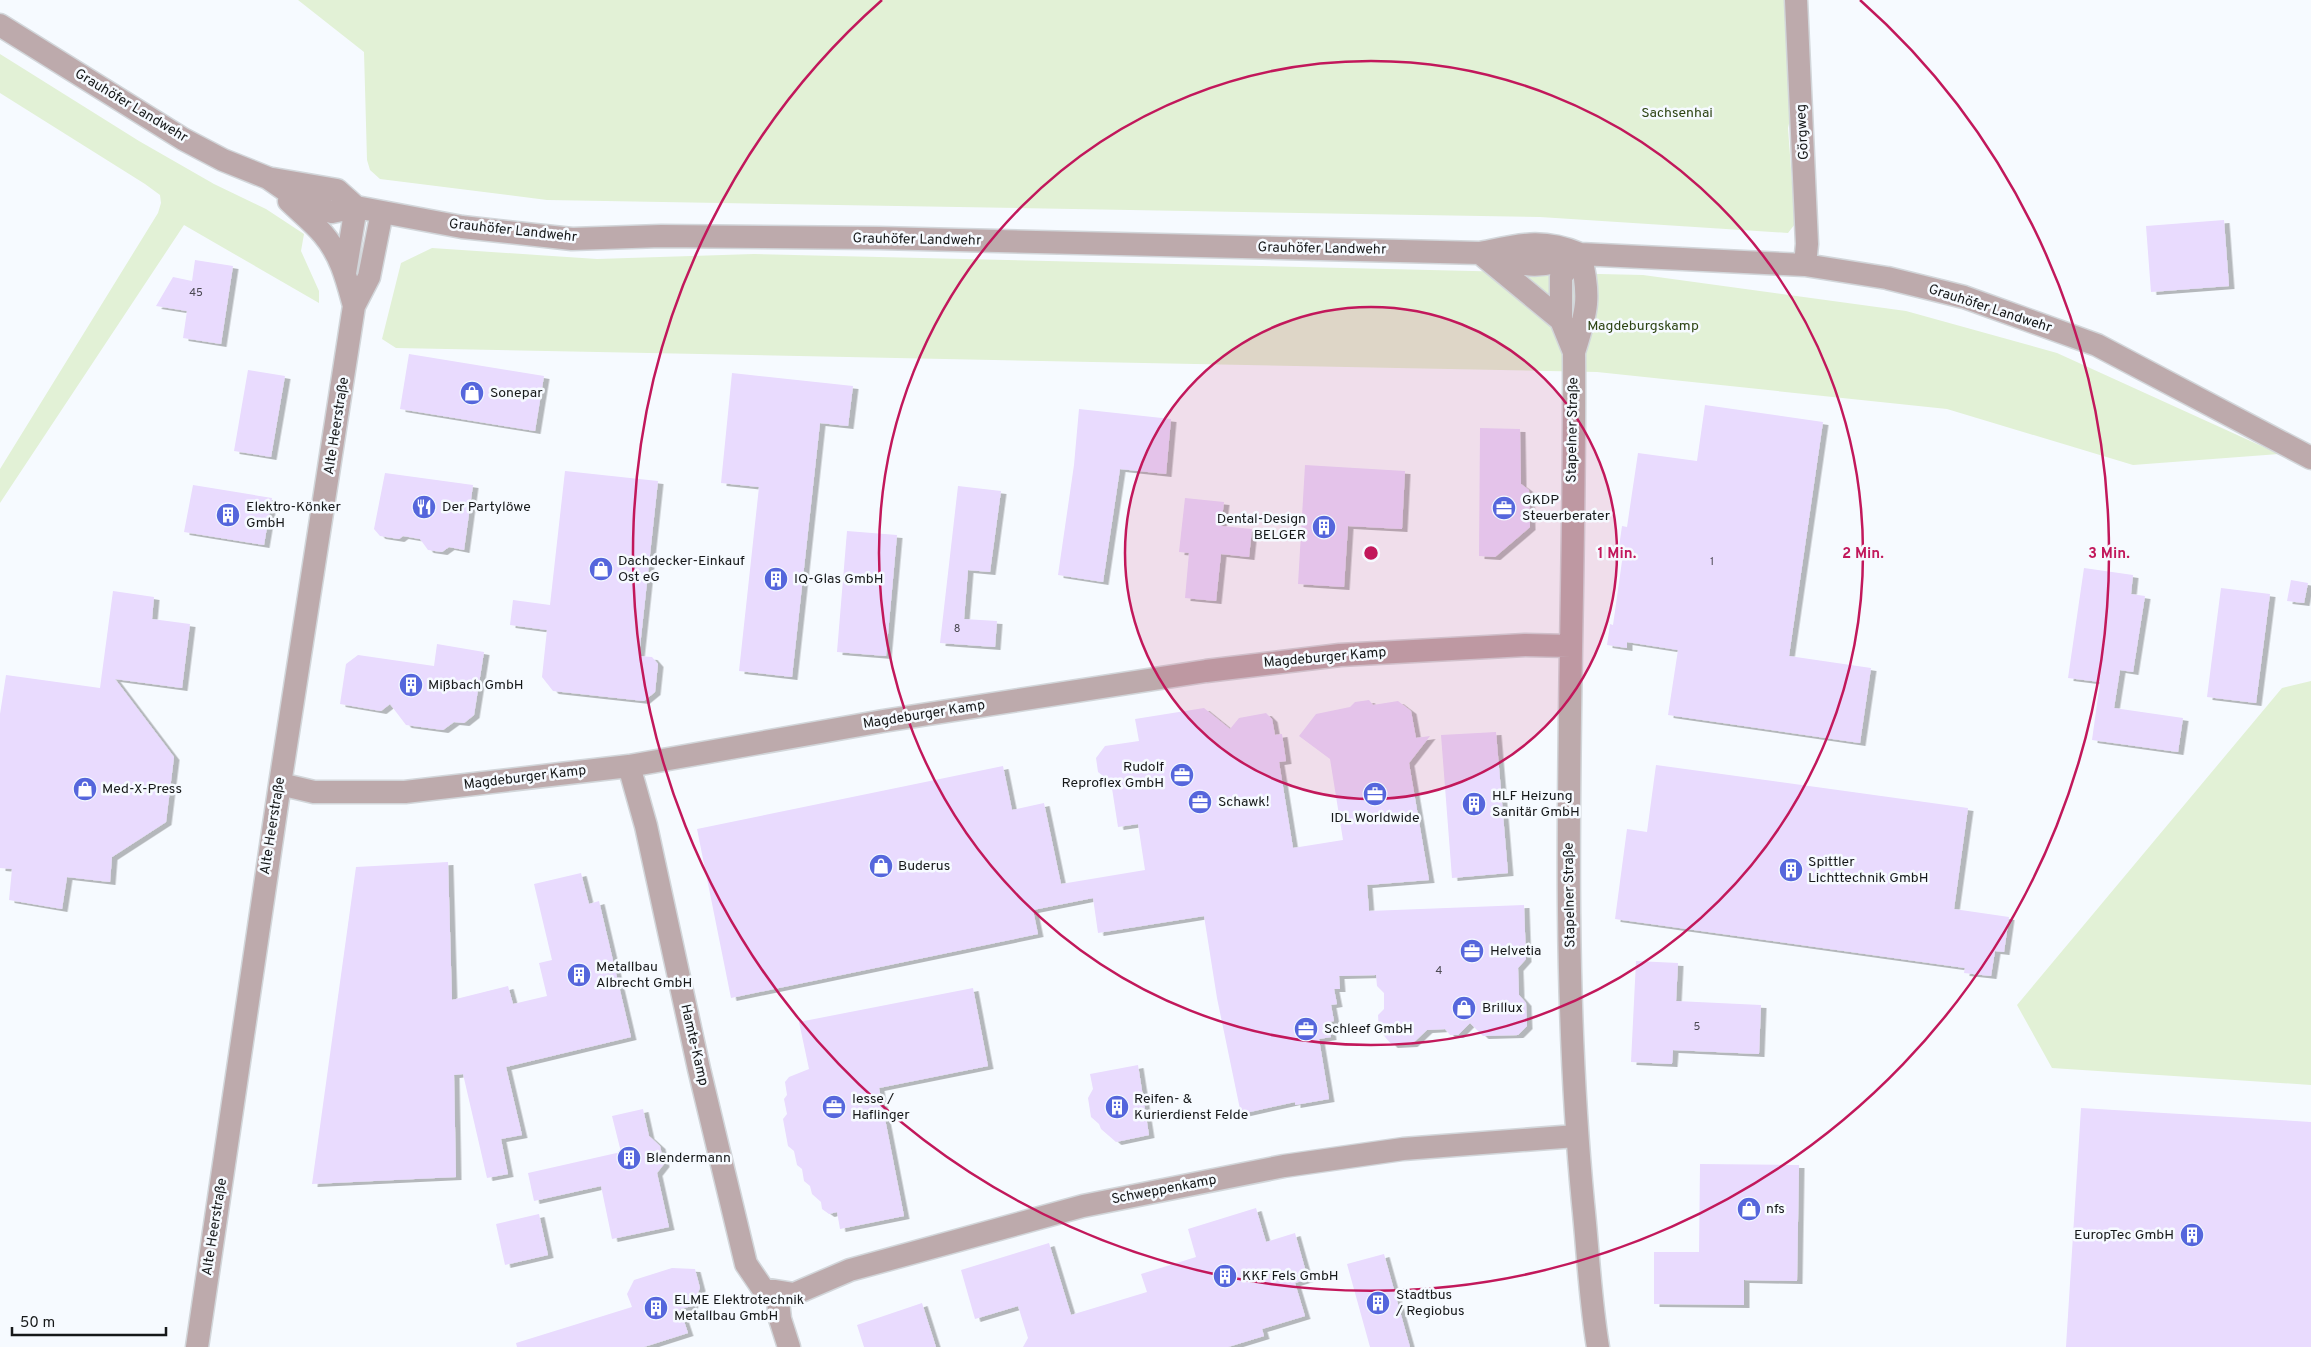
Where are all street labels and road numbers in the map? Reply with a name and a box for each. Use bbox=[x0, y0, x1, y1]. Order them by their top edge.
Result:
street label: Grauhöfer Landwehr bbox=[71, 66, 191, 147]
street label: Görgweg bbox=[1793, 104, 1813, 160]
street label: Grauhöfer Landwehr bbox=[448, 216, 579, 246]
street label: Grauhöfer Landwehr bbox=[852, 230, 982, 250]
street label: Grauhöfer Landwehr bbox=[1257, 239, 1387, 259]
street label: Grauhöfer Landwehr bbox=[1926, 281, 2054, 337]
street label: Alte Heerstraße bbox=[321, 376, 353, 476]
street label: Stapelner Straße bbox=[1564, 377, 1582, 483]
street label: Magdeburger Kamp bbox=[1263, 644, 1387, 672]
street label: Magdeburger Kamp bbox=[862, 697, 986, 733]
street label: Magdeburger Kamp bbox=[463, 762, 587, 794]
street label: Alte Heerstraße bbox=[257, 776, 289, 876]
street label: Stapelner Straße bbox=[1561, 842, 1579, 948]
street label: Hamte-Kamp bbox=[676, 1002, 712, 1088]
street label: Schweppenkamp bbox=[1110, 1171, 1218, 1209]
street label: Alte Heerstraße bbox=[199, 1177, 231, 1277]

